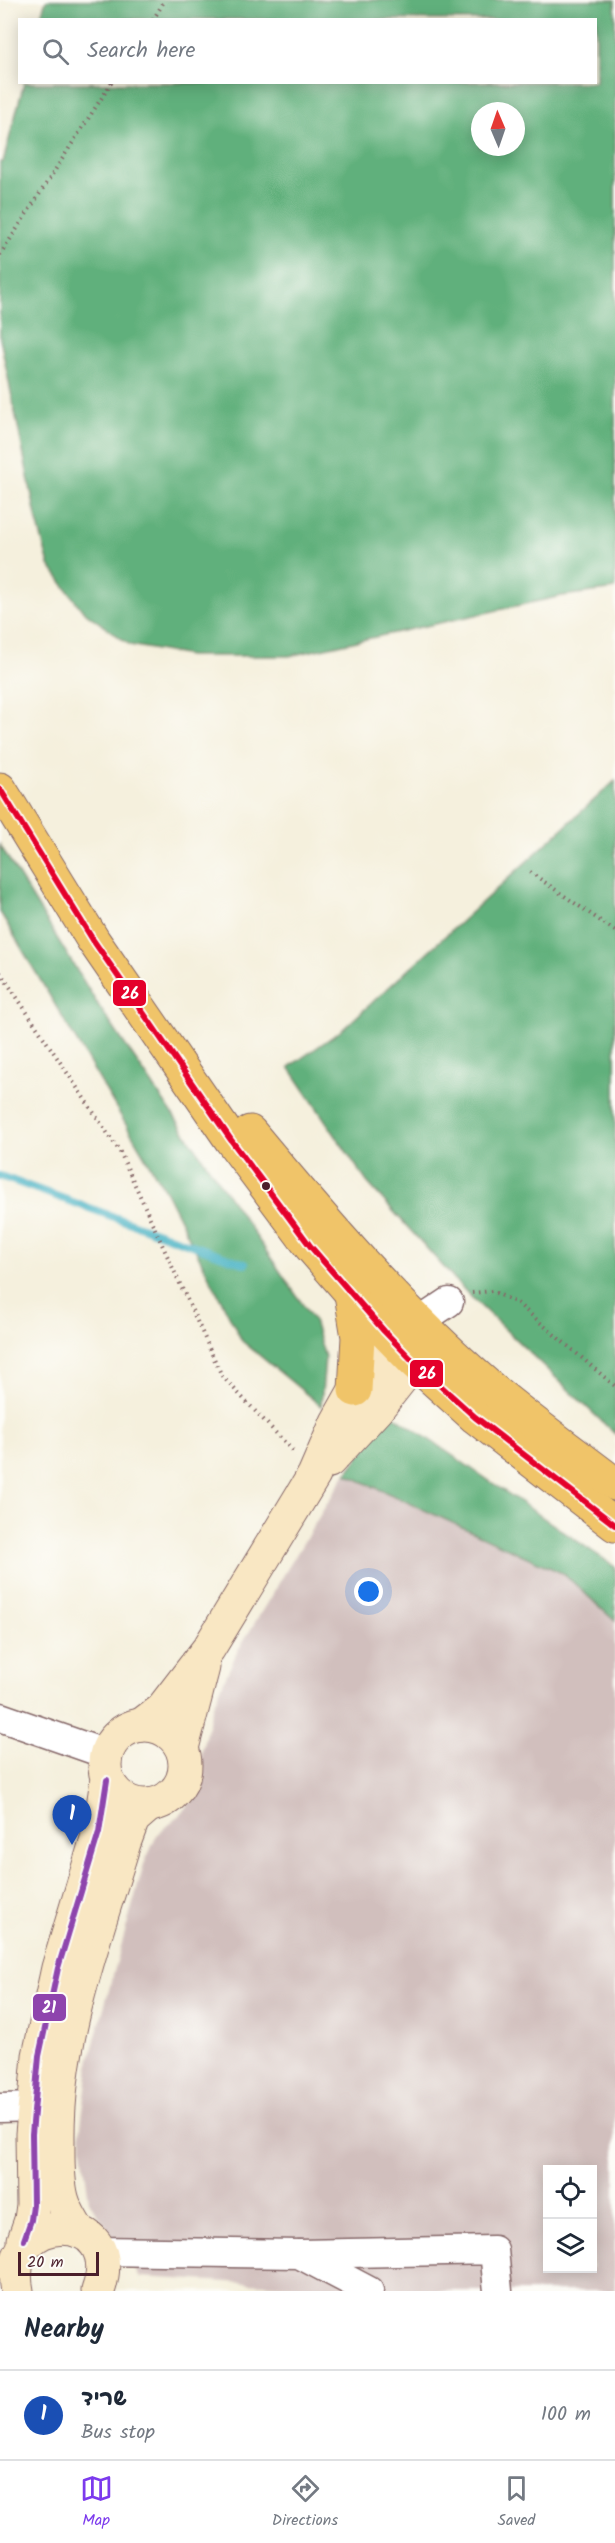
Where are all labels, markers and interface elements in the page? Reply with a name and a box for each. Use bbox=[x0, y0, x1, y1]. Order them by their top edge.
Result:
search box bbox=[18, 18, 597, 84]
text: Search here bbox=[87, 34, 195, 69]
icon: search bbox=[39, 35, 72, 68]
north arrow bbox=[471, 102, 525, 156]
line badge: 26 bbox=[112, 979, 147, 1007]
text: 26 bbox=[121, 982, 139, 1007]
unlabelled marker bbox=[260, 1180, 272, 1192]
line badge: 26 bbox=[409, 1359, 444, 1388]
text: 26 bbox=[418, 1362, 436, 1387]
your location bbox=[354, 1577, 383, 1606]
pin: 1 bbox=[52, 1796, 92, 1845]
line badge: 21 bbox=[32, 1993, 67, 2022]
text: 21 bbox=[42, 1996, 56, 2021]
map controls bbox=[543, 2165, 597, 2273]
button: locate bbox=[543, 2165, 597, 2219]
button: layers bbox=[543, 2219, 597, 2273]
scale bar bbox=[18, 2249, 99, 2276]
text: 20 m bbox=[27, 2250, 63, 2275]
text: Nearby bbox=[24, 2309, 104, 2351]
text: שריד bbox=[81, 2382, 127, 2417]
text: 1 bbox=[40, 2399, 47, 2431]
text: 100 m bbox=[541, 2399, 591, 2431]
text: Bus stop bbox=[81, 2417, 155, 2449]
tab: Map bbox=[80, 2472, 113, 2533]
tab: Directions bbox=[272, 2472, 338, 2533]
tab: Saved bbox=[497, 2472, 535, 2533]

